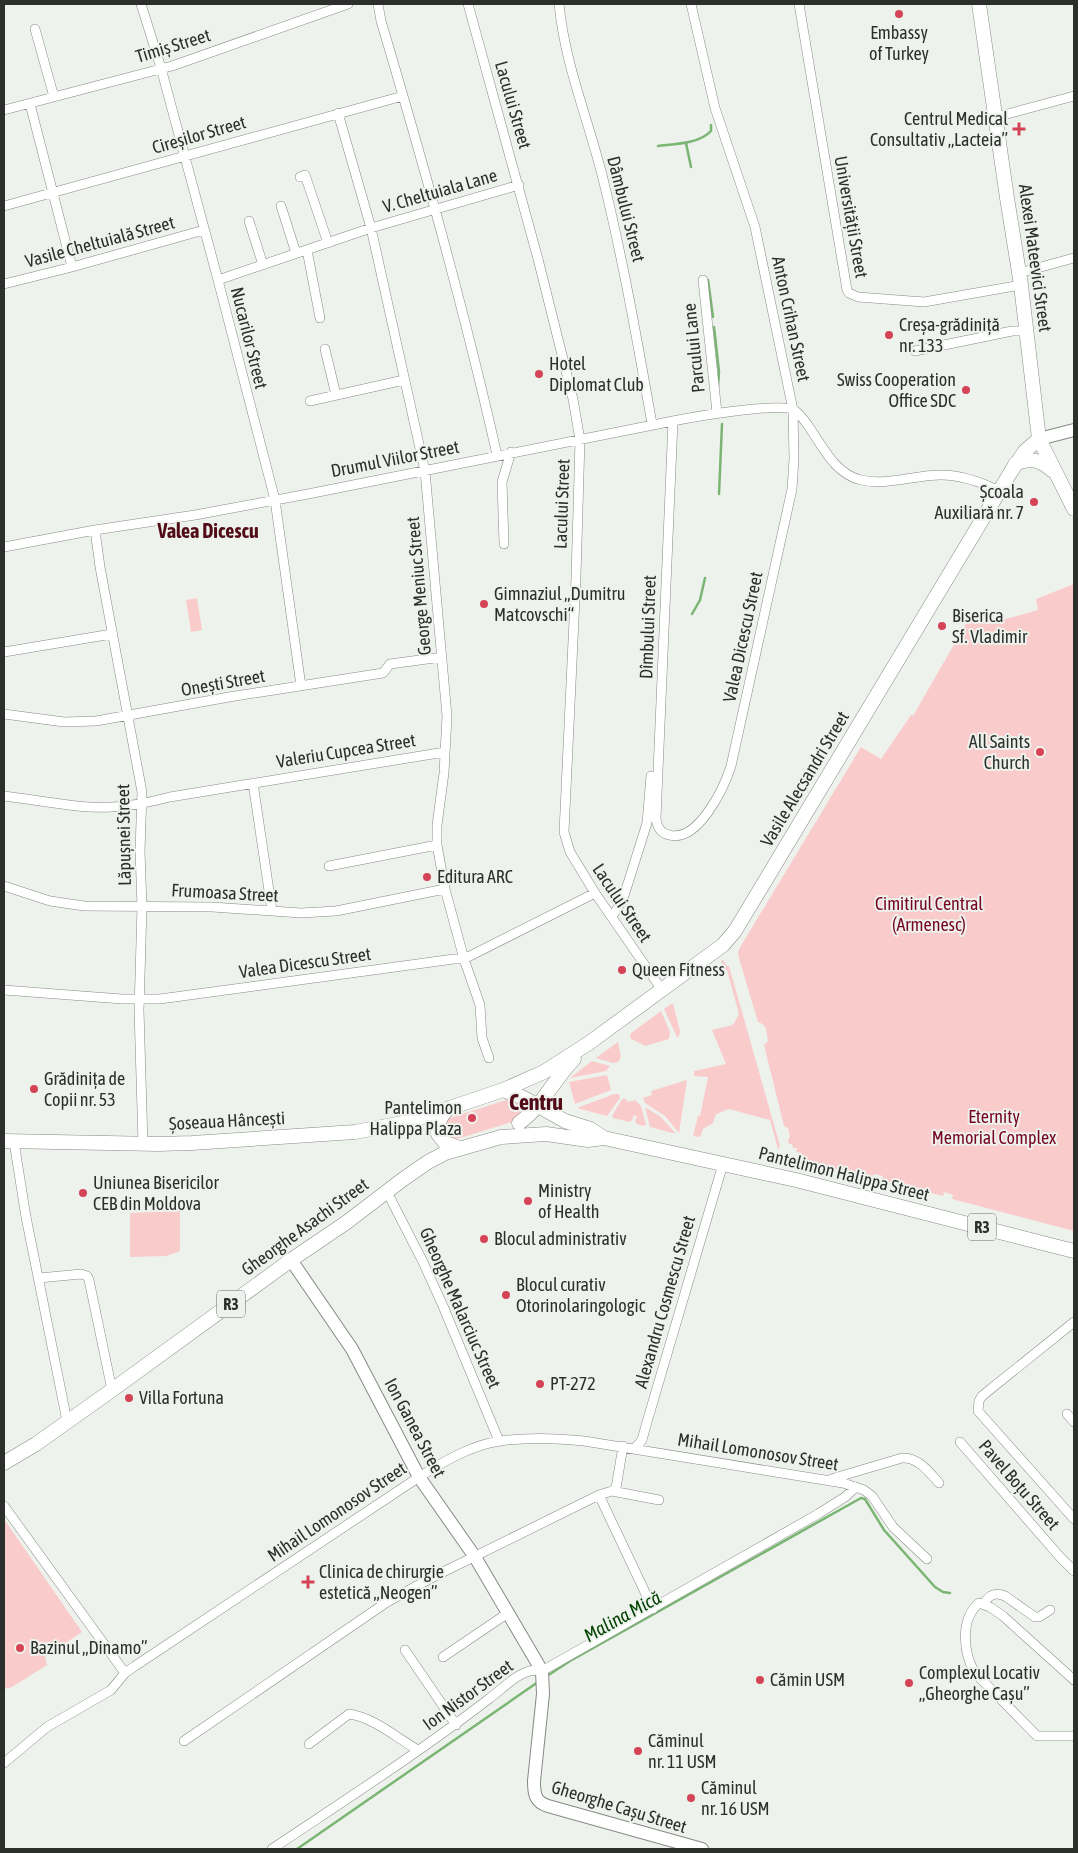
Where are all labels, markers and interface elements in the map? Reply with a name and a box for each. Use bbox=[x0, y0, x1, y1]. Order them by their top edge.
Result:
marker: Embassy of Turkey bbox=[893, 8, 905, 20]
place label: Embassy of Turkey bbox=[869, 22, 929, 64]
street label: Timiș Street bbox=[133, 24, 213, 67]
street label: Lacului Street bbox=[491, 59, 536, 151]
place label: Centrul Medical Consultativ „Lacteia” bbox=[870, 108, 1008, 150]
street label: Cireșilor Street bbox=[150, 111, 248, 158]
marker: Centrul Medical Consultativ „Lacteia” bbox=[1012, 122, 1026, 136]
street label: Dâmbului Street bbox=[603, 154, 650, 264]
street label: Universității Street bbox=[830, 154, 873, 280]
street label: V. Cheltuiala Lane bbox=[380, 164, 499, 217]
street label: Alexei Mateevici Street bbox=[1015, 183, 1056, 333]
street label: Vasile Cheltuială Street bbox=[23, 211, 177, 272]
street label: Anton Crihan Street bbox=[768, 254, 815, 383]
street label: Nucarilor Street bbox=[227, 285, 272, 391]
street label: Parcului Lane bbox=[678, 302, 709, 394]
place label: Creșa-grădiniță nr. 133 bbox=[899, 314, 1000, 356]
marker: Creșa-grădiniță nr. 133 bbox=[883, 329, 895, 341]
place label: Hotel Diplomat Club bbox=[549, 353, 644, 395]
marker: Hotel Diplomat Club bbox=[533, 368, 545, 380]
place label: Swiss Cooperation Office SDC bbox=[837, 369, 956, 411]
marker: Swiss Cooperation Office SDC bbox=[960, 384, 972, 396]
street label: Drumul Viilor Street bbox=[329, 436, 461, 481]
street label: Lacului Street bbox=[549, 459, 574, 549]
place label: Școala Auxiliară nr. 7 bbox=[935, 481, 1024, 523]
marker: Școala Auxiliară nr. 7 bbox=[1028, 496, 1040, 508]
street label: George Meniuc Street bbox=[402, 516, 435, 656]
district label: Valea Dicescu bbox=[156, 519, 259, 542]
street label: Valea Dicescu Street bbox=[718, 570, 767, 704]
street label: Dîmbului Street bbox=[635, 575, 660, 679]
place label: Gimnaziul „Dumitru Matcovschi“ bbox=[494, 583, 626, 625]
marker: Gimnaziul „Dumitru Matcovschi“ bbox=[478, 598, 490, 610]
place label: Biserica Sf. Vladimir bbox=[952, 605, 1028, 647]
marker: Biserica Sf. Vladimir bbox=[936, 620, 948, 632]
street label: Onești Street bbox=[179, 665, 267, 700]
street label: Vasile Alecsandri Street bbox=[756, 707, 853, 850]
street label: Valeriu Cupcea Street bbox=[275, 729, 417, 772]
place label: All Saints Church bbox=[969, 731, 1030, 773]
marker: All Saints Church bbox=[1034, 746, 1046, 758]
street label: Lăpușnei Street bbox=[112, 784, 135, 886]
street label: Lacului Street bbox=[588, 859, 656, 946]
place label: Editura ARC bbox=[437, 866, 513, 887]
marker: Editura ARC bbox=[421, 871, 433, 883]
street label: Frumoasa Street bbox=[171, 879, 279, 906]
park label: Cimitirul Central (Armenesc) bbox=[875, 893, 983, 935]
street label: Valea Dicescu Street bbox=[238, 943, 372, 982]
place label: Queen Fitness bbox=[632, 959, 725, 980]
marker: Queen Fitness bbox=[616, 964, 628, 976]
place label: Grădinița de Copii nr. 53 bbox=[44, 1068, 125, 1110]
marker: Grădinița de Copii nr. 53 bbox=[28, 1083, 40, 1095]
district label: Centru bbox=[509, 1089, 563, 1115]
place label: Pantelimon Halippa Plaza bbox=[370, 1097, 462, 1139]
park label: Eternity Memorial Complex bbox=[932, 1106, 1056, 1148]
street label: Șoseaua Hâncești bbox=[168, 1107, 286, 1134]
marker: Pantelimon Halippa Plaza bbox=[466, 1112, 478, 1124]
street label: Pantelimon Halippa Street bbox=[756, 1142, 932, 1205]
place label: Uniunea Bisericilor CEB din Moldova bbox=[93, 1172, 219, 1214]
street label: Gheorghe Asachi Street bbox=[237, 1174, 372, 1280]
place label: Ministry of Health bbox=[538, 1180, 600, 1222]
marker: Uniunea Bisericilor CEB din Moldova bbox=[77, 1187, 89, 1199]
marker: Ministry of Health bbox=[522, 1195, 534, 1207]
street label: Alexandru Cosmescu Street bbox=[630, 1213, 699, 1391]
road number: R3 bbox=[968, 1214, 996, 1240]
street label: Gheorghe Malarciuc Street bbox=[416, 1224, 505, 1391]
place label: Blocul administrativ bbox=[494, 1228, 627, 1249]
marker: Blocul administrativ bbox=[478, 1233, 490, 1245]
place label: Blocul curativ Otorinolaringologic bbox=[516, 1274, 646, 1316]
marker: Blocul curativ Otorinolaringologic bbox=[500, 1289, 512, 1301]
road number: R3 bbox=[217, 1290, 245, 1318]
place label: PT-272 bbox=[550, 1373, 596, 1394]
street label: Ion Ganea Street bbox=[380, 1375, 450, 1481]
marker: PT-272 bbox=[534, 1378, 546, 1390]
place label: Villa Fortuna bbox=[139, 1387, 224, 1408]
marker: Villa Fortuna bbox=[123, 1392, 135, 1404]
street label: Mihail Lomonosov Street bbox=[676, 1428, 840, 1475]
street label: Pavel Boțu Street bbox=[975, 1435, 1064, 1534]
street label: Mihail Lomonosov Street bbox=[263, 1457, 410, 1566]
place label: Clinica de chirurgie estetică „Neogen” bbox=[319, 1561, 444, 1603]
marker: Clinica de chirurgie estetică „Neogen” bbox=[301, 1575, 315, 1589]
water label: Malina Mică bbox=[580, 1586, 664, 1646]
place label: Bazinul „Dinamo” bbox=[30, 1637, 147, 1658]
marker: Bazinul „Dinamo” bbox=[14, 1642, 26, 1654]
street label: Ion Nistor Street bbox=[419, 1655, 517, 1734]
place label: Complexul Locativ „Gheorghe Cașu” bbox=[919, 1662, 1040, 1704]
place label: Cămin USM bbox=[770, 1669, 845, 1690]
marker: Cămin USM bbox=[754, 1674, 766, 1686]
marker: Complexul Locativ „Gheorghe Cașu” bbox=[903, 1677, 915, 1689]
place label: Căminul nr. 11 USM bbox=[648, 1730, 717, 1772]
marker: Căminul nr. 11 USM bbox=[632, 1745, 644, 1757]
street label: Gheorghe Cașu Street bbox=[549, 1776, 689, 1837]
place label: Căminul nr. 16 USM bbox=[701, 1777, 770, 1819]
marker: Căminul nr. 16 USM bbox=[685, 1792, 697, 1804]

